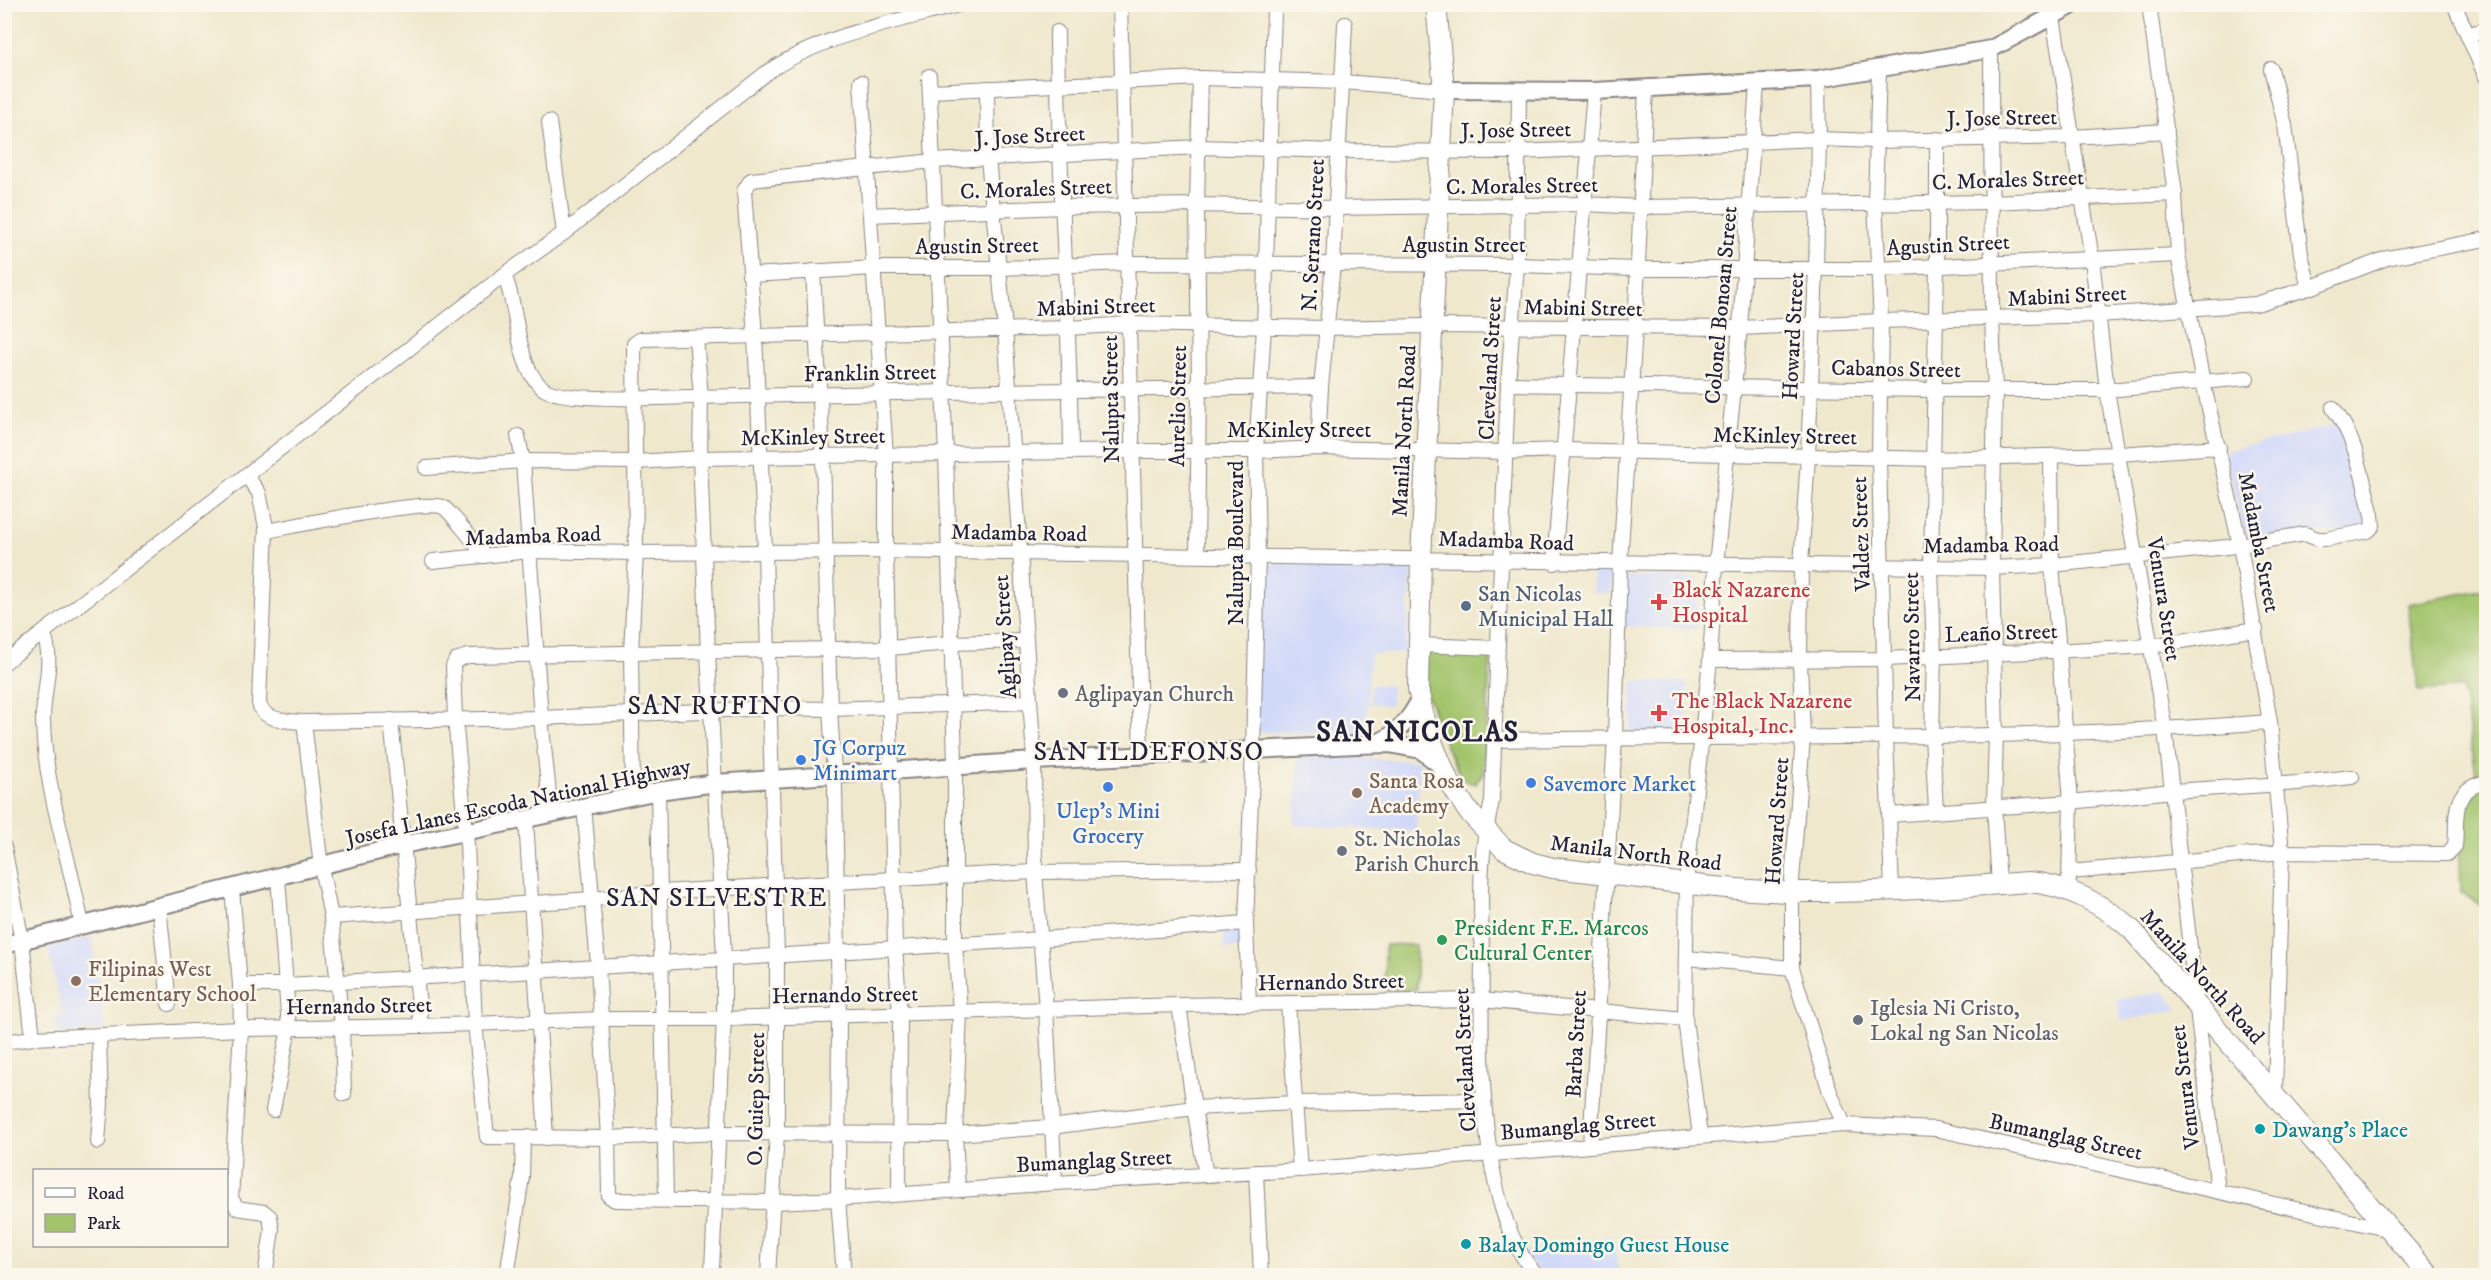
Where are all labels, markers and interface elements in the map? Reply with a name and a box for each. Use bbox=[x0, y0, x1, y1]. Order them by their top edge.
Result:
street label: J. Jose Street bbox=[1945, 104, 2058, 133]
street label: J. Jose Street bbox=[1459, 116, 1572, 145]
street label: J. Jose Street bbox=[972, 120, 1086, 153]
street label: N. Serrano Street bbox=[1296, 158, 1331, 312]
street label: C. Morales Street bbox=[1932, 164, 2085, 197]
street label: C. Morales Street bbox=[1446, 172, 1598, 201]
street label: C. Morales Street bbox=[960, 173, 1113, 206]
street label: Colonel Bonoan Street bbox=[1699, 205, 1744, 405]
street label: Agustin Street bbox=[1886, 229, 2011, 262]
street label: Agustin Street bbox=[915, 232, 1039, 261]
street label: Agustin Street bbox=[1402, 232, 1526, 259]
street label: Howard Street bbox=[1777, 271, 1810, 401]
street label: Mabini Street bbox=[2007, 280, 2127, 313]
street label: Mabini Street bbox=[1036, 292, 1156, 323]
street label: Mabini Street bbox=[1523, 294, 1643, 323]
street label: Cleveland Street bbox=[1473, 295, 1508, 441]
street label: Nalupta Street bbox=[1097, 335, 1126, 463]
street label: Manila North Road bbox=[1387, 344, 1422, 518]
street label: Aurelio Street bbox=[1164, 345, 1193, 467]
street label: Cabanos Street bbox=[1831, 355, 1961, 384]
street label: Franklin Street bbox=[803, 359, 937, 388]
street label: McKinley Street bbox=[1227, 417, 1371, 444]
street label: McKinley Street bbox=[1712, 422, 1858, 451]
street label: McKinley Street bbox=[740, 423, 886, 452]
street label: Nalupta Boulevard bbox=[1223, 460, 1250, 626]
street label: Madamba Street bbox=[2232, 470, 2285, 615]
street label: Valdez Street bbox=[1846, 476, 1877, 593]
street label: Madamba Road bbox=[951, 519, 1087, 548]
street label: Madamba Road bbox=[465, 521, 602, 552]
street label: Madamba Road bbox=[1437, 526, 1574, 557]
street label: Madamba Road bbox=[1923, 531, 2059, 560]
street label: Ventura Street bbox=[2140, 534, 2187, 663]
street label: Navarro Street bbox=[1898, 572, 1927, 702]
street label: Aglipay Street bbox=[988, 574, 1023, 700]
place label: Black Nazarene Hospital bbox=[1672, 577, 1810, 629]
place label: San Nicolas Municipal Hall bbox=[1478, 581, 1614, 633]
marker: Black Nazarene Hospital bbox=[1650, 593, 1668, 611]
marker: San Nicolas Municipal Hall bbox=[1459, 599, 1473, 613]
street label: Leaño Street bbox=[1944, 618, 2058, 649]
place label: Aglipayan Church bbox=[1075, 681, 1235, 708]
marker: Aglipayan Church bbox=[1056, 686, 1070, 700]
place label: The Black Nazarene Hospital, Inc. bbox=[1672, 688, 1852, 740]
district label: SAN RUFINO bbox=[627, 690, 803, 723]
marker: The Black Nazarene Hospital, Inc. bbox=[1650, 704, 1668, 722]
district label: SAN NICOLAS bbox=[1316, 715, 1520, 750]
place label: JG Corpuz Minimart bbox=[811, 735, 907, 787]
district label: SAN ILDEFONSO bbox=[1034, 736, 1264, 769]
street label: Josefa Llanes Escoda National Highway bbox=[341, 753, 694, 853]
marker: JG Corpuz Minimart bbox=[794, 753, 808, 767]
street label: Howard Street bbox=[1760, 756, 1795, 886]
place label: Santa Rosa Academy bbox=[1369, 768, 1465, 820]
place label: Savemore Market bbox=[1543, 771, 1696, 798]
marker: Savemore Market bbox=[1524, 776, 1538, 790]
marker: Ulep's Mini Grocery bbox=[1101, 780, 1115, 794]
marker: Santa Rosa Academy bbox=[1350, 786, 1364, 800]
place label: Ulep's Mini Grocery bbox=[1056, 798, 1160, 850]
place label: St. Nicholas Parish Church bbox=[1354, 826, 1480, 878]
street label: Manila North Road bbox=[1549, 830, 1723, 877]
marker: St. Nicholas Parish Church bbox=[1335, 844, 1349, 858]
district label: SAN SILVESTRE bbox=[606, 882, 828, 915]
street label: Manila North Road bbox=[2134, 904, 2270, 1050]
place label: President F.E. Marcos Cultural Center bbox=[1454, 915, 1649, 967]
marker: President F.E. Marcos Cultural Center bbox=[1435, 933, 1449, 947]
place label: Filipinas West Elementary School bbox=[88, 956, 257, 1008]
street label: Hernando Street bbox=[1258, 968, 1404, 997]
marker: Filipinas West Elementary School bbox=[69, 974, 83, 988]
street label: Hernando Street bbox=[772, 981, 918, 1010]
street label: Cleveland Street bbox=[1448, 987, 1483, 1133]
street label: Barba Street bbox=[1560, 990, 1593, 1099]
street label: Hernando Street bbox=[286, 992, 432, 1021]
place label: Iglesia Ni Cristo, Lokal ng San Nicolas bbox=[1870, 995, 2059, 1047]
marker: Iglesia Ni Cristo, Lokal ng San Nicolas bbox=[1851, 1013, 1865, 1027]
street label: Ventura Street bbox=[2164, 1023, 2207, 1152]
street label: O. Guiep Street bbox=[742, 1032, 771, 1166]
street label: Bumanglag Street bbox=[1499, 1106, 1657, 1147]
street label: Bumanglag Street bbox=[1987, 1108, 2145, 1167]
place label: Dawang's Place bbox=[2272, 1117, 2408, 1144]
marker: Dawang's Place bbox=[2253, 1122, 2267, 1136]
street label: Bumanglag Street bbox=[1015, 1144, 1173, 1179]
legend bbox=[33, 1169, 228, 1247]
text: Road bbox=[87, 1183, 124, 1205]
text: Park bbox=[87, 1213, 121, 1235]
place label: Balay Domingo Guest House bbox=[1478, 1232, 1729, 1259]
marker: Balay Domingo Guest House bbox=[1459, 1237, 1473, 1251]

